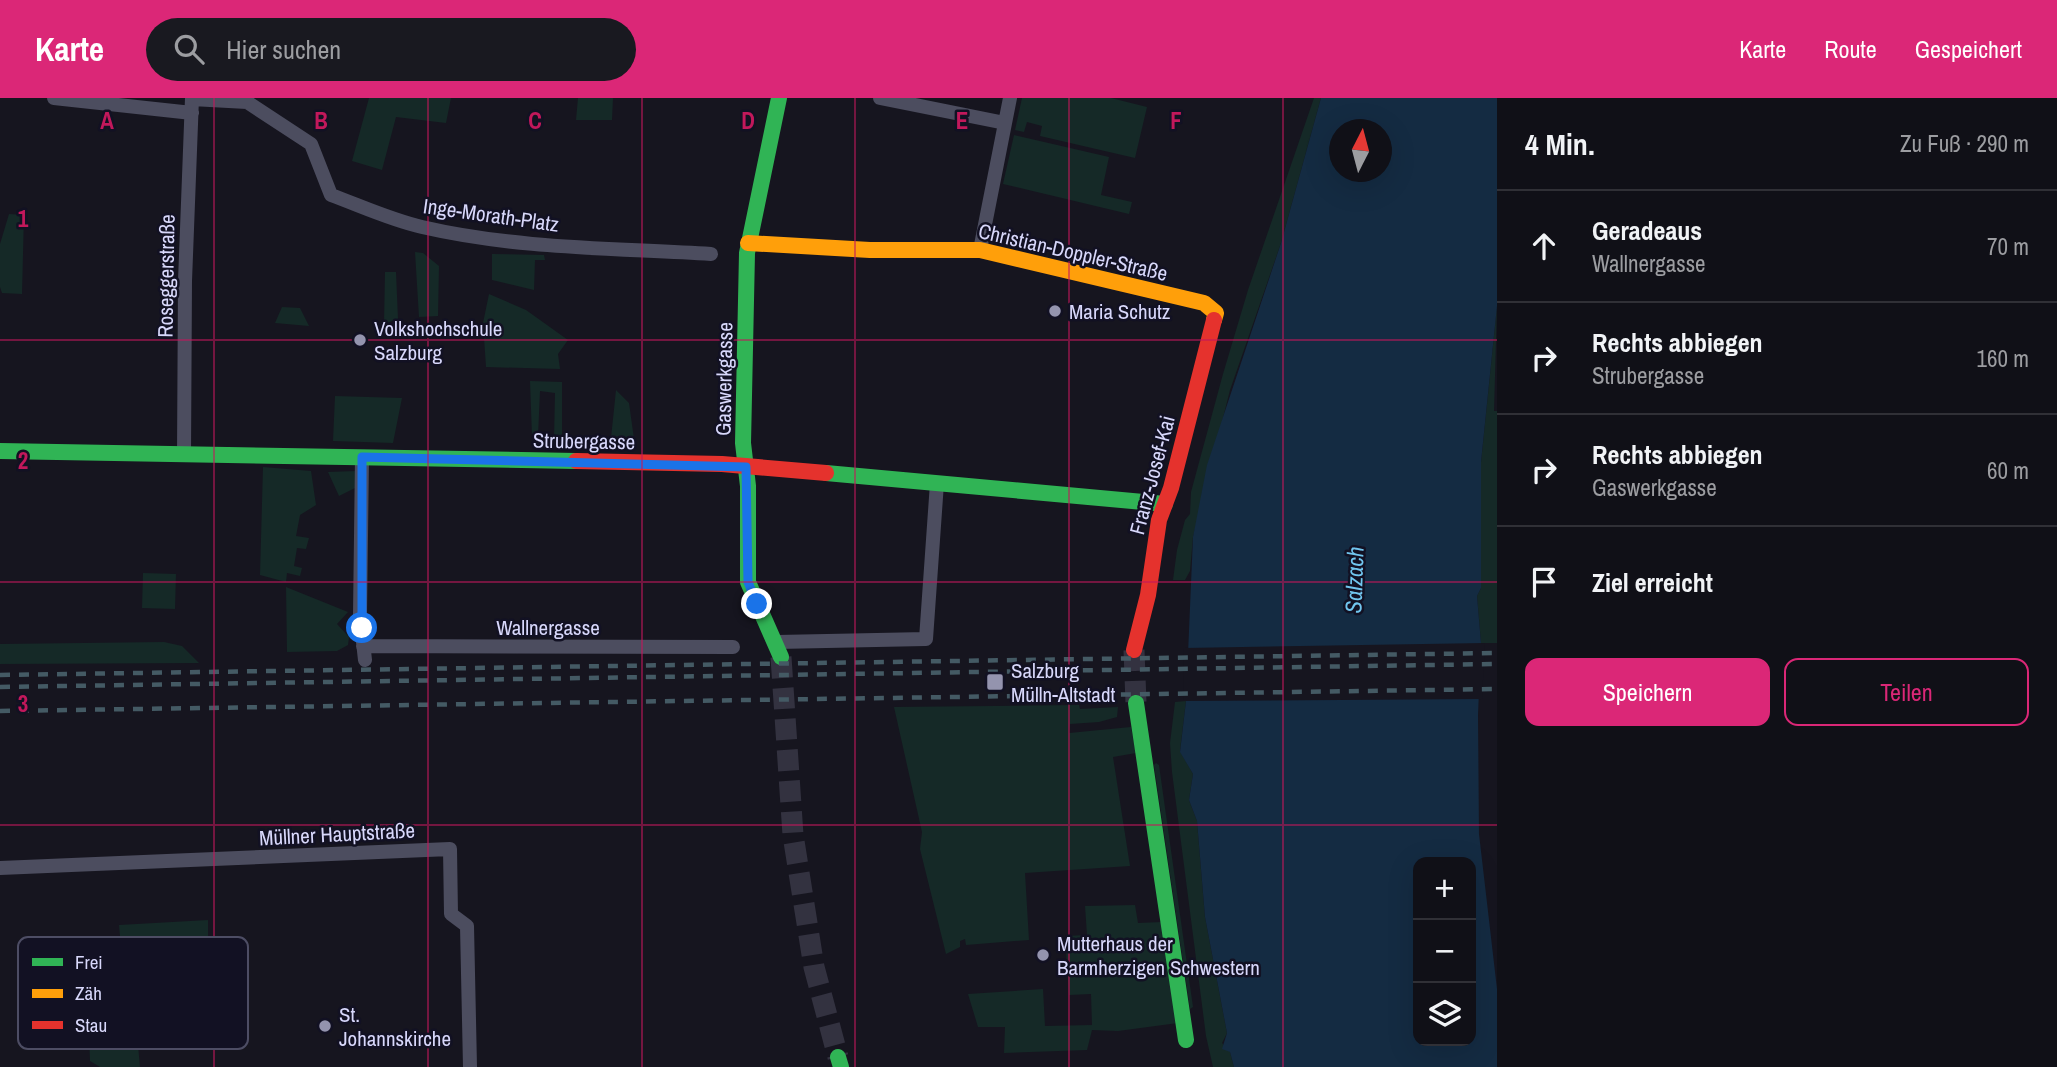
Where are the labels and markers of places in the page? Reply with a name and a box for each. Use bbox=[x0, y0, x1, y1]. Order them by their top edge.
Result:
place label: Maria Schutz bbox=[1069, 297, 1171, 326]
marker: Maria Schutz bbox=[1047, 303, 1063, 319]
place label: Volkshochschule Salzburg bbox=[374, 314, 502, 367]
marker: Volkshochschule Salzburg bbox=[352, 332, 368, 348]
place label: Salzburg Mülln-Altstadt bbox=[1011, 656, 1116, 709]
marker: Salzburg Mülln-Altstadt bbox=[985, 672, 1005, 692]
place label: Mutterhaus der Barmherzigen Schwestern bbox=[1057, 929, 1260, 982]
marker: Mutterhaus der Barmherzigen Schwestern bbox=[1035, 947, 1051, 963]
place label: St. Johannskirche bbox=[339, 1000, 451, 1053]
marker: St. Johannskirche bbox=[317, 1018, 333, 1034]

